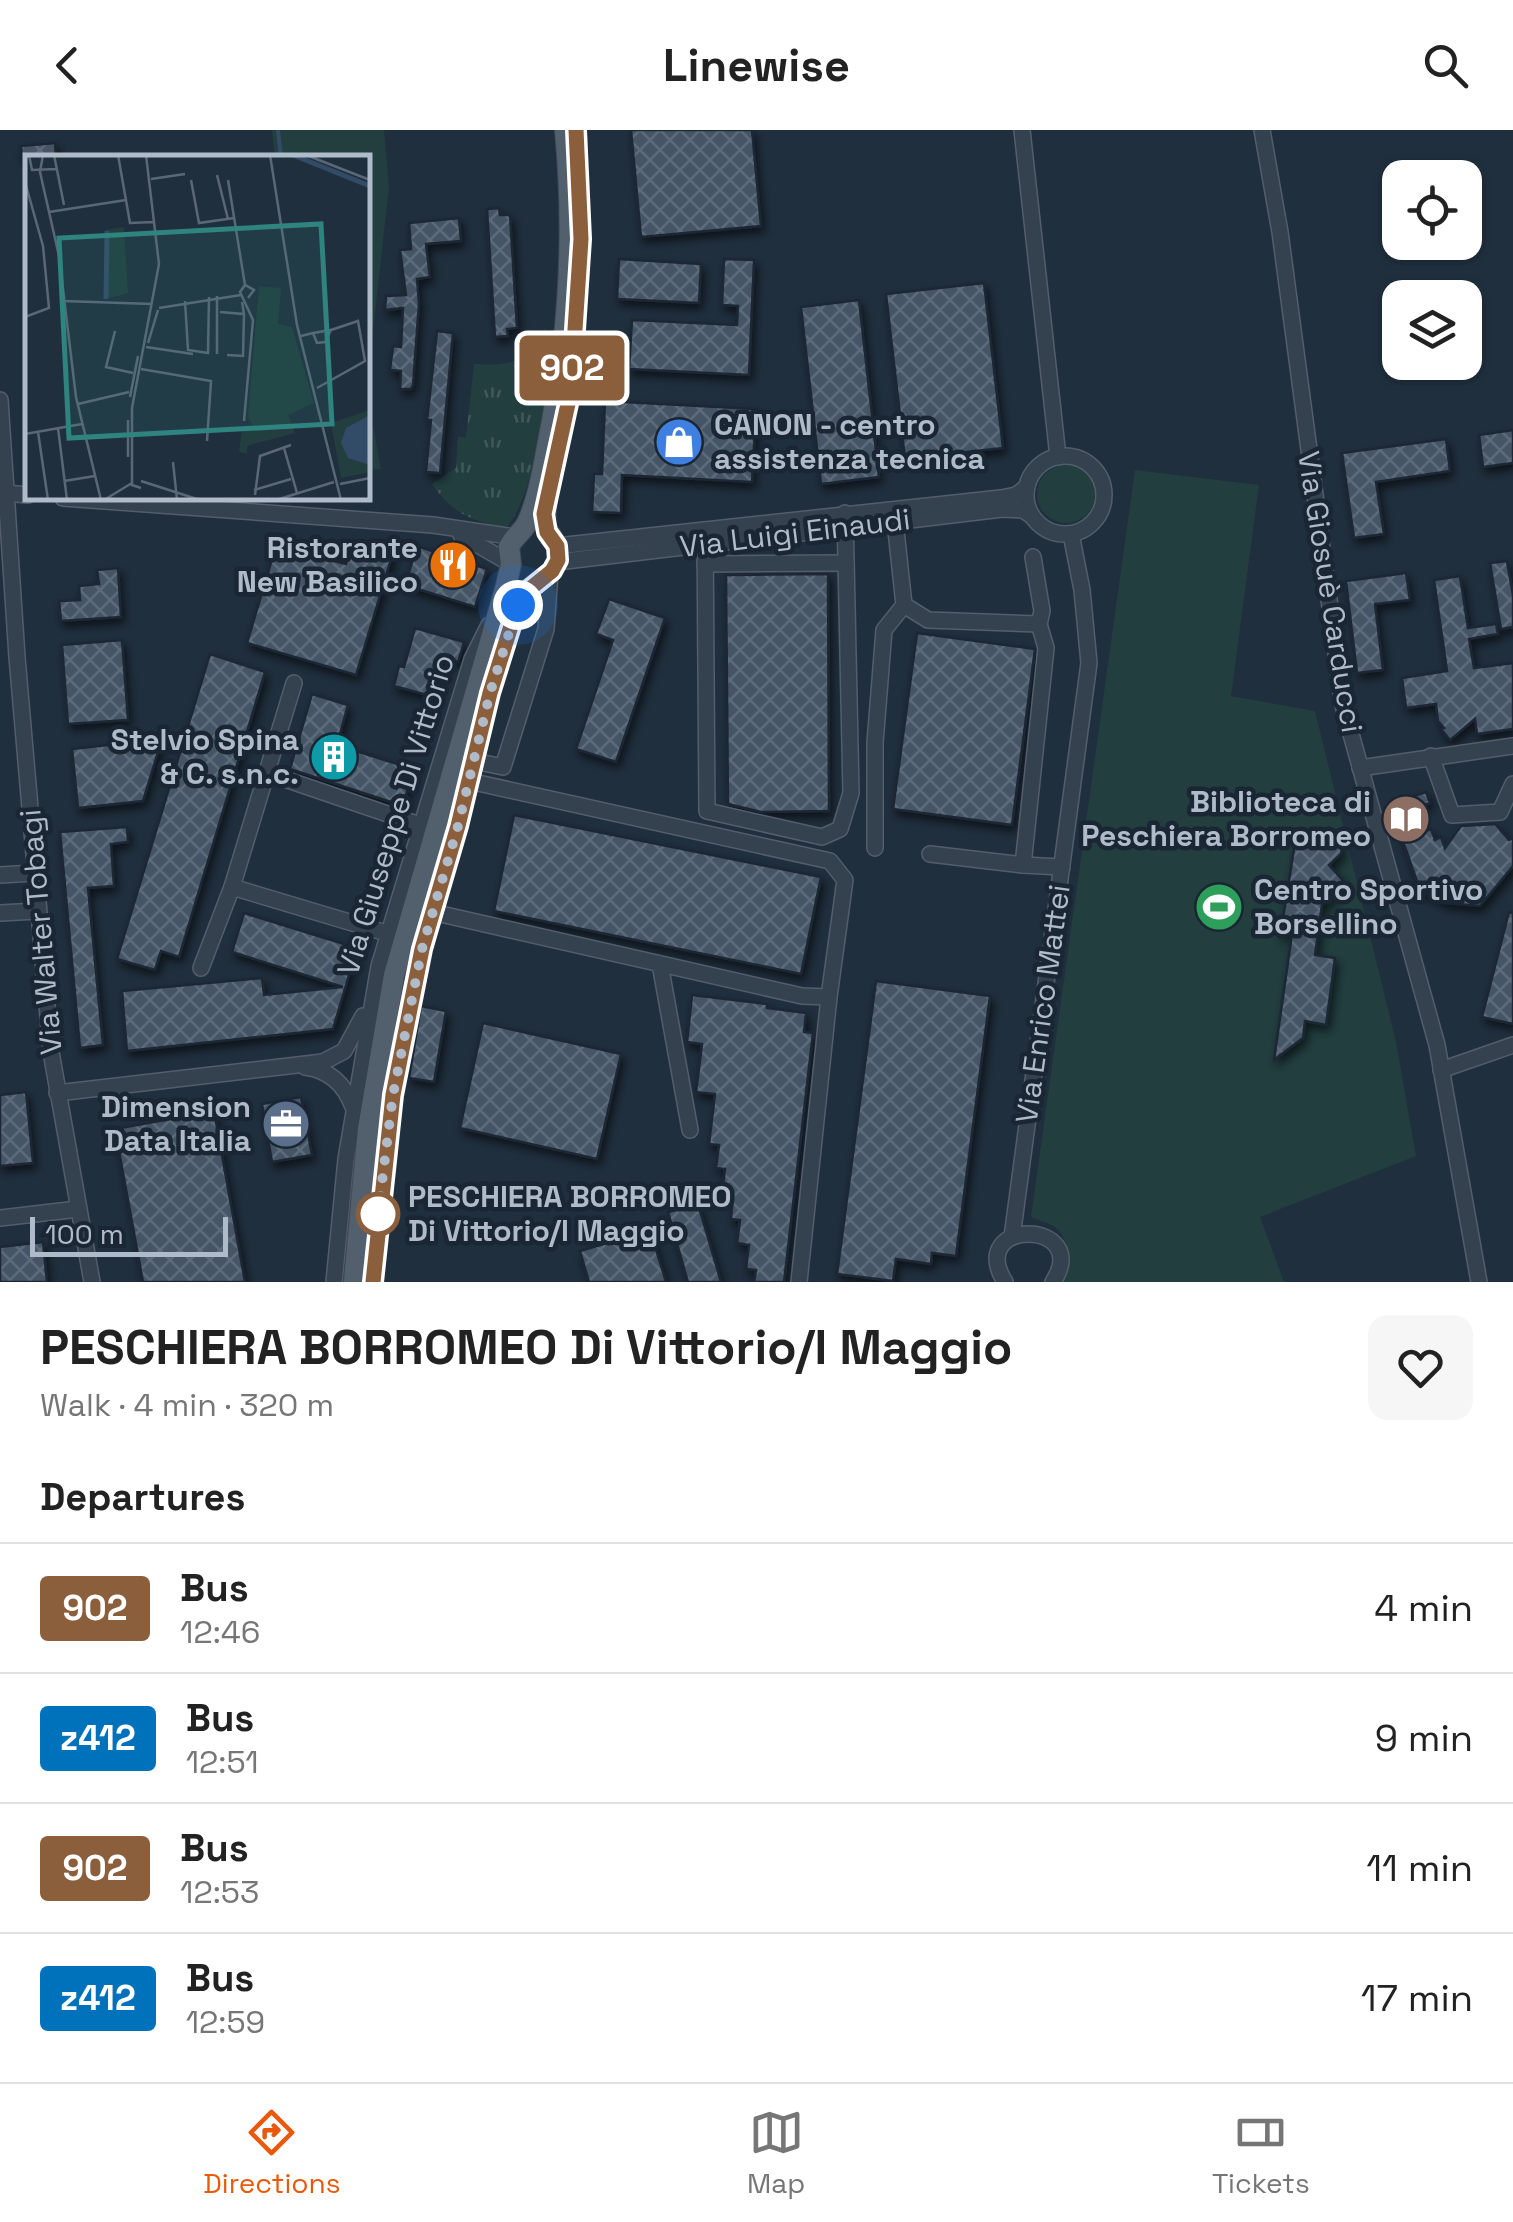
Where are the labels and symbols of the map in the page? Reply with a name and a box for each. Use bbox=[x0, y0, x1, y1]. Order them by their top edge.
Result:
inset map bbox=[25, 155, 370, 500]
line badge: 902 bbox=[514, 336, 630, 400]
place label: CANON - centro assistenza tecnica bbox=[714, 405, 985, 478]
shop icon: CANON - centro assistenza tecnica bbox=[653, 416, 705, 468]
street label: Via Giosuè Carducci bbox=[1289, 448, 1372, 735]
street label: Via Luigi Einaudi bbox=[678, 499, 912, 566]
place label: Ristorante New Basilico bbox=[237, 528, 418, 601]
restaurant icon: Ristorante New Basilico bbox=[427, 539, 479, 591]
your location bbox=[493, 580, 543, 630]
street label: Via Giuseppe Di Vittorio bbox=[328, 650, 463, 980]
place label: Stelvio Spina & C. s.n.c. bbox=[111, 720, 299, 793]
building icon: Stelvio Spina & C. s.n.c. bbox=[308, 731, 360, 783]
place label: Biblioteca di Peschiera Borromeo bbox=[1081, 782, 1371, 855]
library icon: Biblioteca di Peschiera Borromeo bbox=[1380, 793, 1432, 845]
street label: Via Walter Tobagi bbox=[10, 808, 71, 1056]
place label: Centro Sportivo Borsellino bbox=[1254, 870, 1483, 943]
sports icon: Centro Sportivo Borsellino bbox=[1193, 881, 1245, 933]
street label: Via Enrico Mattei bbox=[1006, 882, 1079, 1126]
place label: Dimension Data Italia bbox=[101, 1087, 251, 1160]
office icon: Dimension Data Italia bbox=[260, 1098, 312, 1150]
place label: PESCHIERA BORROMEO Di Vittorio/I Maggio bbox=[408, 1177, 731, 1250]
marker: PESCHIERA BORROMEO Di Vittorio/I Maggio bbox=[357, 1193, 399, 1235]
scale bar bbox=[30, 1212, 228, 1256]

